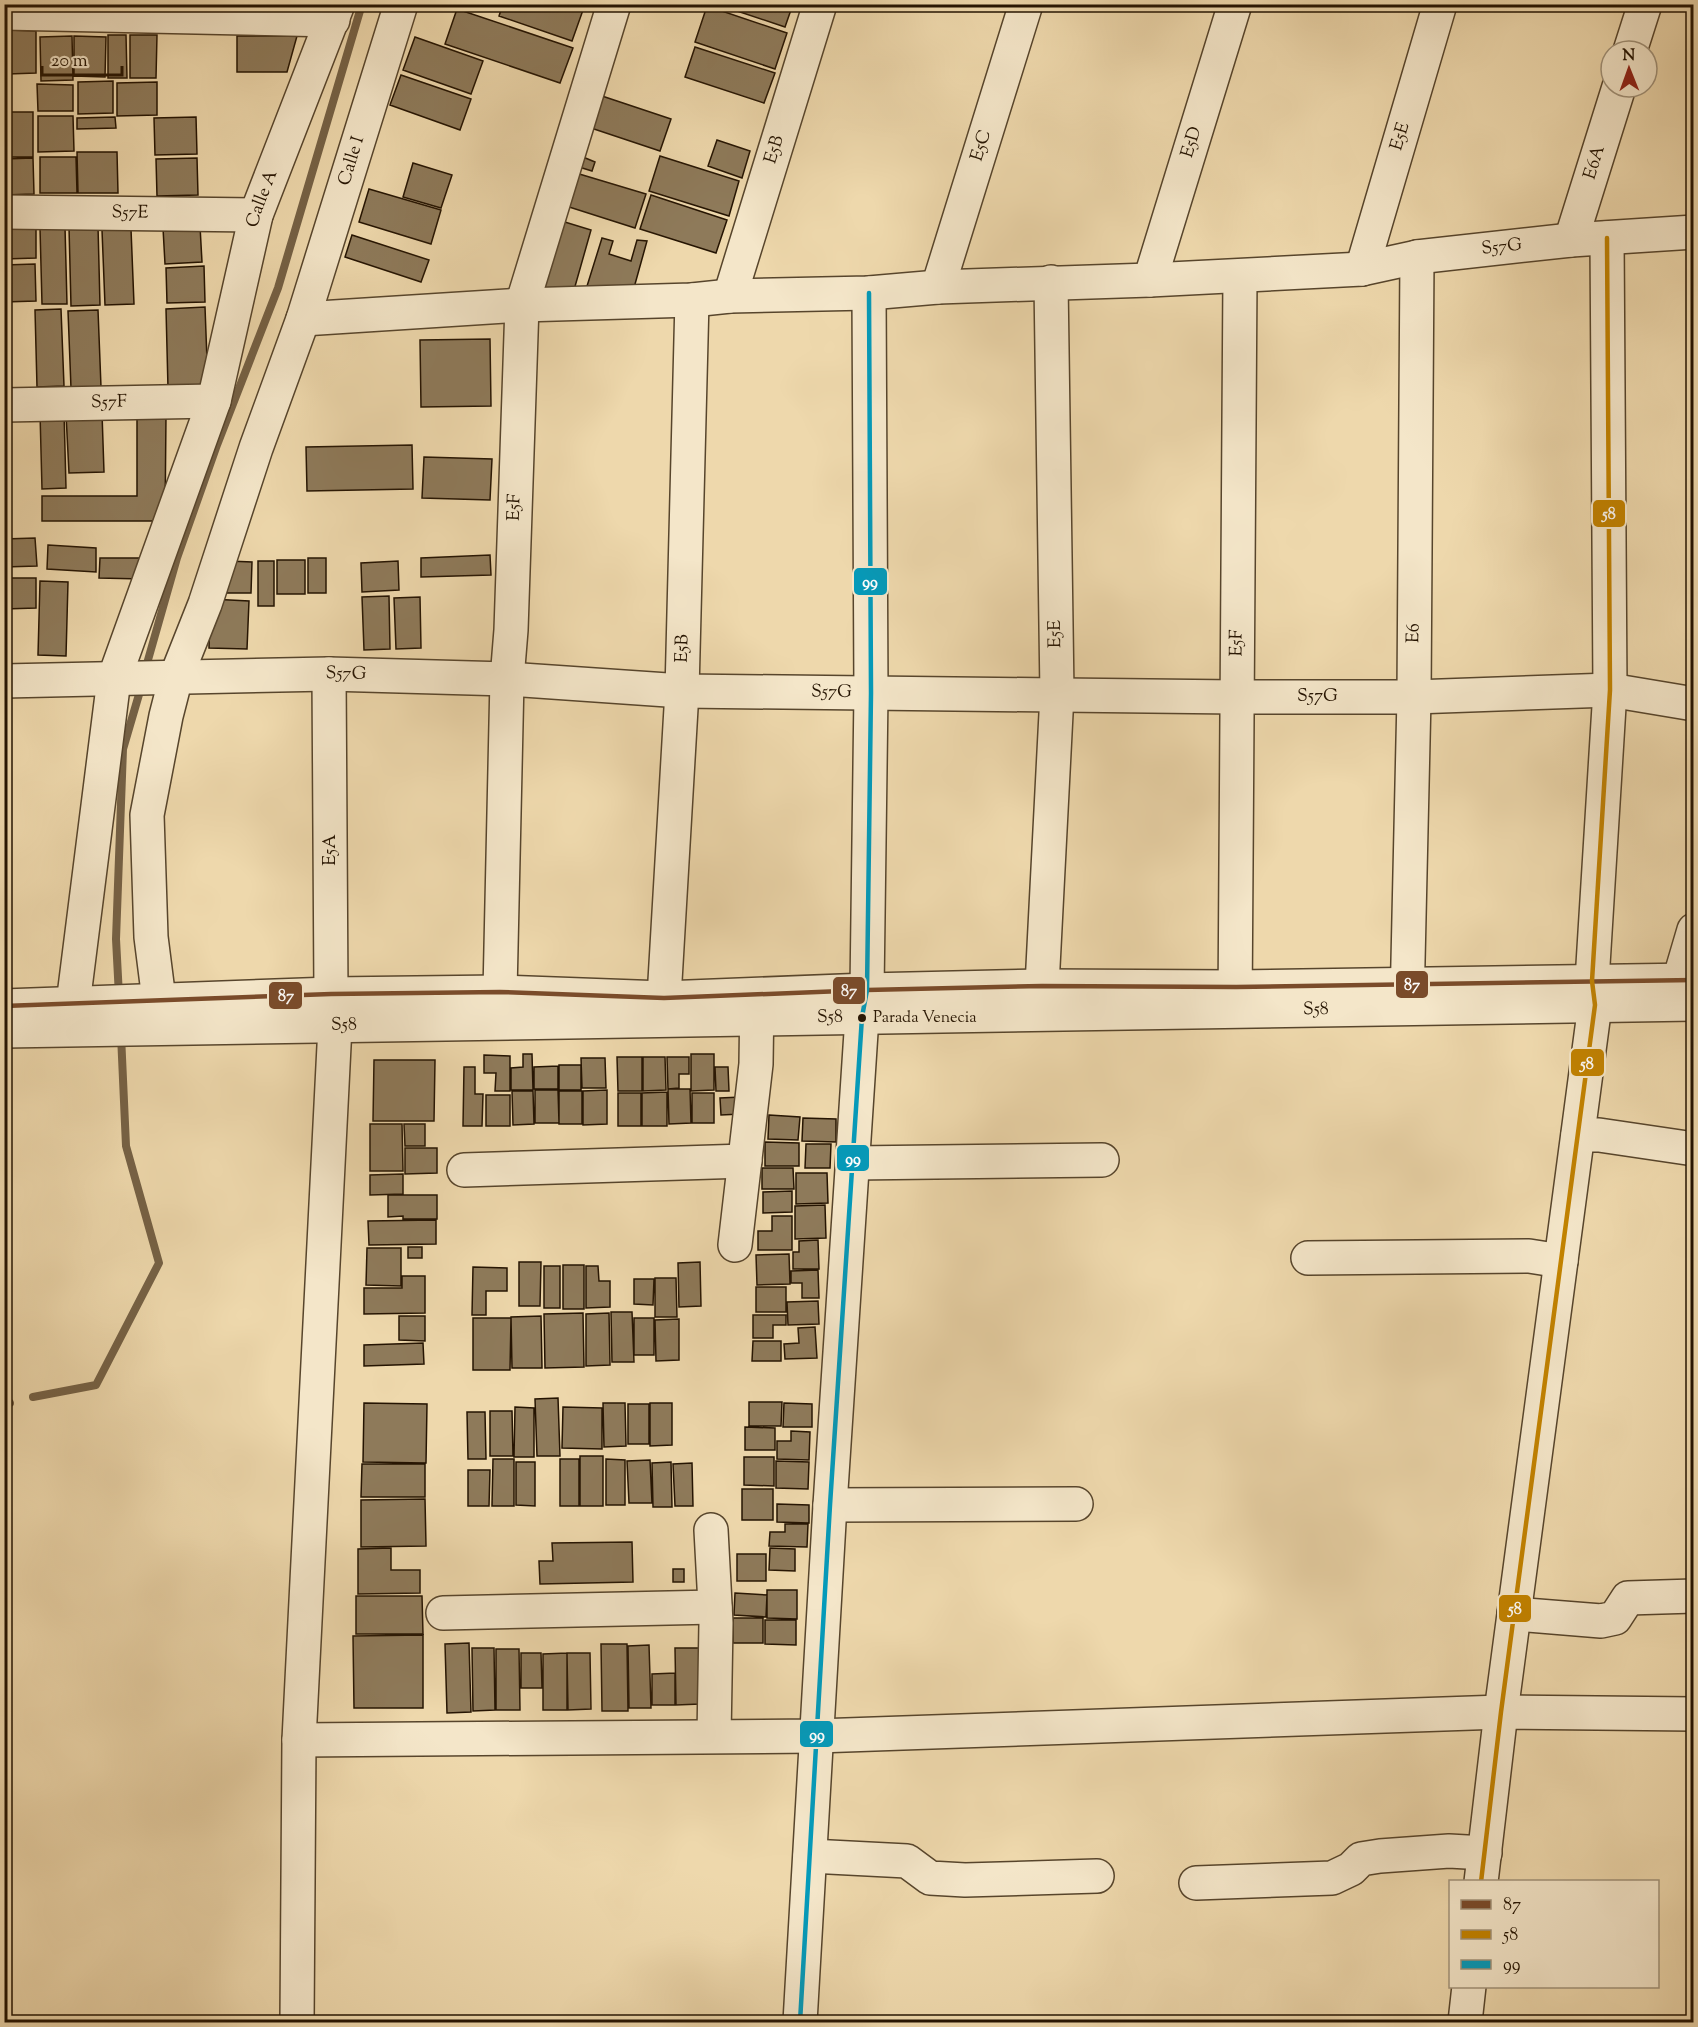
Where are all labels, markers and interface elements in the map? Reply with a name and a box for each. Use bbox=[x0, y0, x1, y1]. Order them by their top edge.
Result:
scale bar bbox=[42, 39, 122, 77]
north arrow bbox=[1599, 39, 1659, 99]
text: N bbox=[1622, 45, 1636, 68]
text: 20 m bbox=[51, 49, 88, 75]
street label: E5E bbox=[1385, 119, 1417, 154]
street label: E5D bbox=[1175, 124, 1209, 161]
street label: E5C bbox=[965, 127, 999, 165]
street label: E5B bbox=[758, 132, 792, 167]
street label: Calle I bbox=[332, 133, 372, 189]
street label: E6A bbox=[1578, 142, 1613, 183]
street label: Calle A bbox=[241, 166, 285, 230]
street label: S57E bbox=[111, 200, 149, 227]
street label: S57G bbox=[1480, 232, 1524, 263]
street label: S57F bbox=[91, 390, 127, 416]
street label: E5F bbox=[502, 493, 529, 521]
line badge: 58 bbox=[1592, 499, 1626, 528]
text: 58 bbox=[1600, 504, 1616, 527]
line badge: 99 bbox=[853, 567, 888, 596]
text: 99 bbox=[862, 572, 878, 595]
street label: E5E bbox=[1043, 620, 1069, 648]
street label: E6 bbox=[1401, 623, 1428, 643]
street label: E5F bbox=[1224, 629, 1251, 657]
street label: E5B bbox=[670, 634, 696, 663]
street label: S57G bbox=[325, 661, 367, 688]
street label: S57G bbox=[811, 679, 852, 706]
street label: S57G bbox=[1297, 684, 1338, 710]
street label: E5A bbox=[318, 834, 344, 866]
line badge: 87 bbox=[1395, 970, 1429, 999]
text: 87 bbox=[1404, 975, 1421, 998]
line badge: 87 bbox=[832, 976, 866, 1005]
line badge: 87 bbox=[268, 981, 303, 1010]
text: 87 bbox=[841, 981, 858, 1004]
text: 87 bbox=[278, 986, 295, 1009]
street label: S58 bbox=[1303, 997, 1329, 1023]
street label: S58 bbox=[817, 1005, 843, 1031]
place label: Parada Venecia bbox=[873, 1007, 977, 1030]
street label: S58 bbox=[331, 1012, 357, 1039]
marker: Parada Venecia bbox=[856, 1012, 868, 1024]
line badge: 58 bbox=[1570, 1048, 1605, 1077]
text: 58 bbox=[1578, 1054, 1594, 1077]
line badge: 99 bbox=[836, 1144, 870, 1172]
text: 99 bbox=[845, 1149, 861, 1172]
line badge: 58 bbox=[1498, 1594, 1532, 1623]
text: 58 bbox=[1506, 1599, 1522, 1622]
line badge: 99 bbox=[799, 1720, 834, 1748]
text: 99 bbox=[809, 1725, 825, 1748]
legend bbox=[1449, 1880, 1659, 1988]
text: 87 bbox=[1503, 1893, 1521, 1919]
text: 58 bbox=[1502, 1923, 1518, 1949]
text: 99 bbox=[1503, 1953, 1521, 1979]

